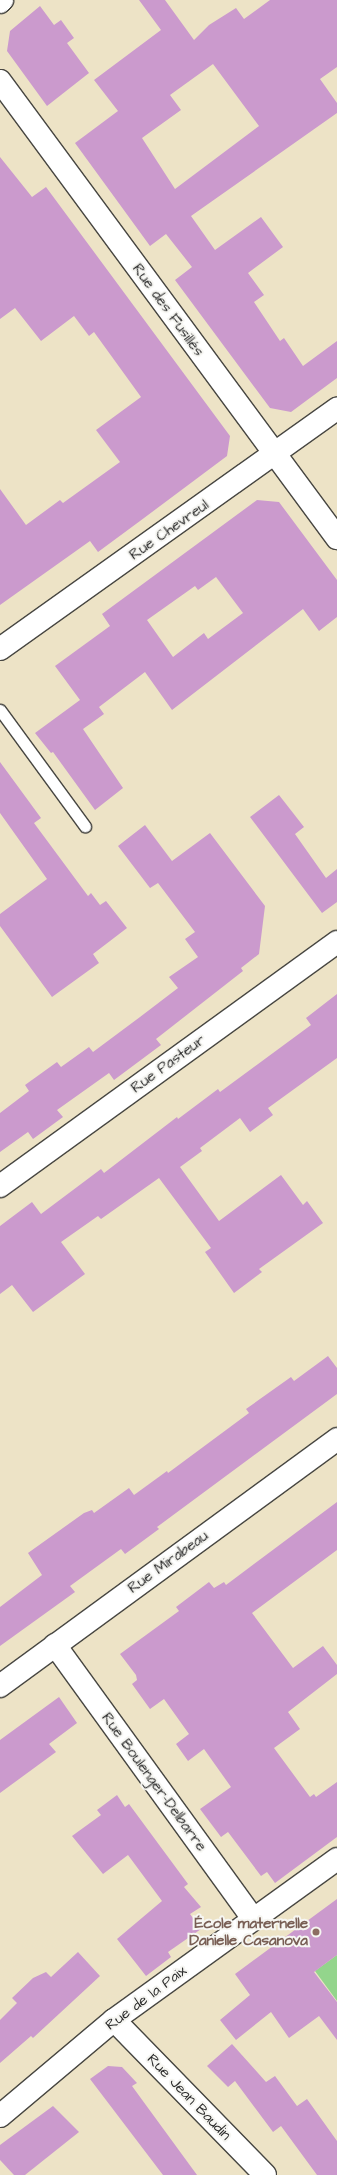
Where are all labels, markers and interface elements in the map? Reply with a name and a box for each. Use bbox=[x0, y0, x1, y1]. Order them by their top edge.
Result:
street label: Rue des Fusillés bbox=[128, 260, 208, 360]
street label: Rue Chevreul bbox=[126, 496, 212, 564]
street label: Rue Pasteur bbox=[127, 1031, 209, 1097]
street label: Rue Mirabeau bbox=[124, 1527, 212, 1597]
street label: Rue Boulenger-Delbarre bbox=[98, 1709, 210, 1855]
place label: École maternelle Danielle Casanova bbox=[189, 1914, 308, 1949]
marker: École maternelle Danielle Casanova bbox=[311, 1927, 321, 1937]
street label: Rue de la Paix bbox=[102, 1962, 190, 2034]
street label: Rue Jean Baudin bbox=[143, 2050, 235, 2144]

